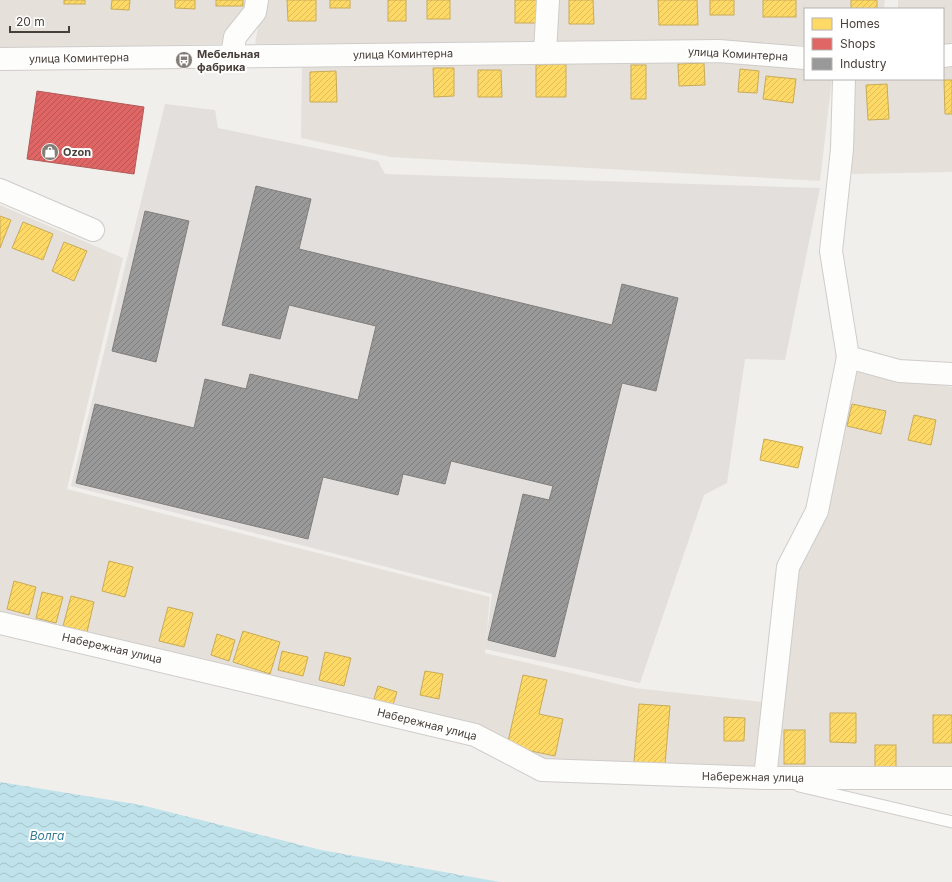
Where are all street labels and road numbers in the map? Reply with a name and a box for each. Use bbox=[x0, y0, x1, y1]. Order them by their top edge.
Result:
street label: улица Коминтерна bbox=[688, 44, 788, 64]
street label: улица Коминтерна bbox=[353, 46, 453, 62]
street label: улица Коминтерна bbox=[29, 50, 129, 66]
street label: Набережная улица bbox=[61, 630, 163, 666]
street label: Набережная улица bbox=[376, 705, 478, 743]
street label: Набережная улица bbox=[702, 769, 804, 785]

